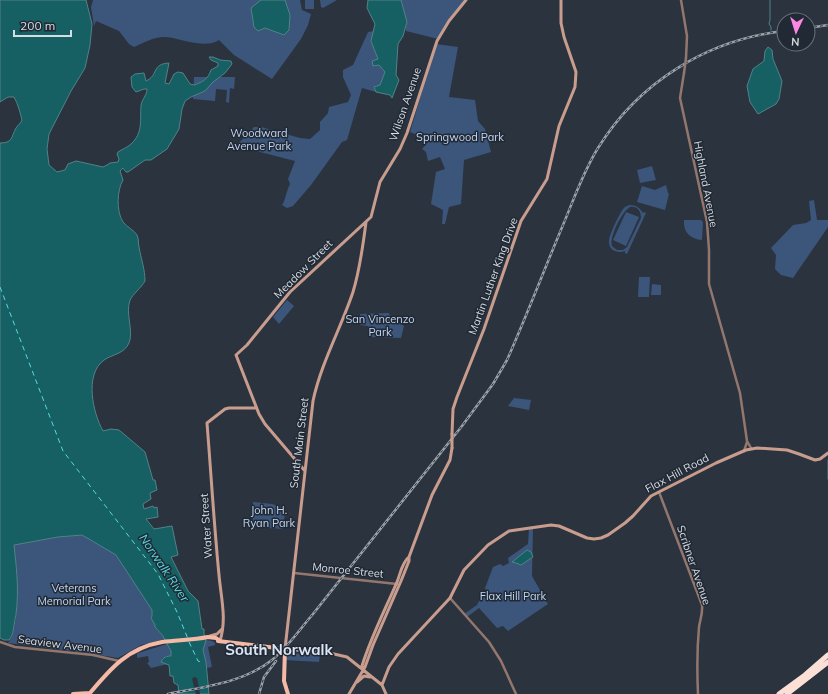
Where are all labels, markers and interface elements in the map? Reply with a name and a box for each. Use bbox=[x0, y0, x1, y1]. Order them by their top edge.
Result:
scale bar bbox=[14, 12, 71, 38]
north arrow bbox=[776, 12, 816, 52]
text: 200 m bbox=[20, 18, 55, 33]
text: N bbox=[791, 35, 800, 49]
street label: Wilson Avenue bbox=[386, 65, 424, 143]
park label: Woodward Avenue Park bbox=[227, 126, 292, 153]
park label: Springwood Park bbox=[416, 130, 504, 144]
street label: Highland Avenue bbox=[691, 140, 721, 228]
street label: Martin Luther King Drive bbox=[465, 216, 521, 336]
street label: Meadow Street bbox=[271, 236, 336, 301]
park label: San Vincenzo Park bbox=[345, 312, 415, 339]
street label: South Main Street bbox=[287, 397, 312, 489]
street label: Flax Hill Road bbox=[643, 450, 711, 496]
street label: Water Street bbox=[197, 493, 215, 559]
park label: John H. Ryan Park bbox=[243, 503, 296, 530]
street label: Scribner Avenue bbox=[674, 523, 714, 607]
water label: Norwalk River bbox=[136, 531, 193, 605]
street label: Monroe Street bbox=[312, 559, 384, 581]
park label: Veterans Memorial Park bbox=[37, 581, 111, 608]
park label: Flax Hill Park bbox=[480, 589, 547, 603]
street label: Seaview Avenue bbox=[17, 632, 103, 656]
district label: South Norwalk bbox=[225, 640, 333, 659]

